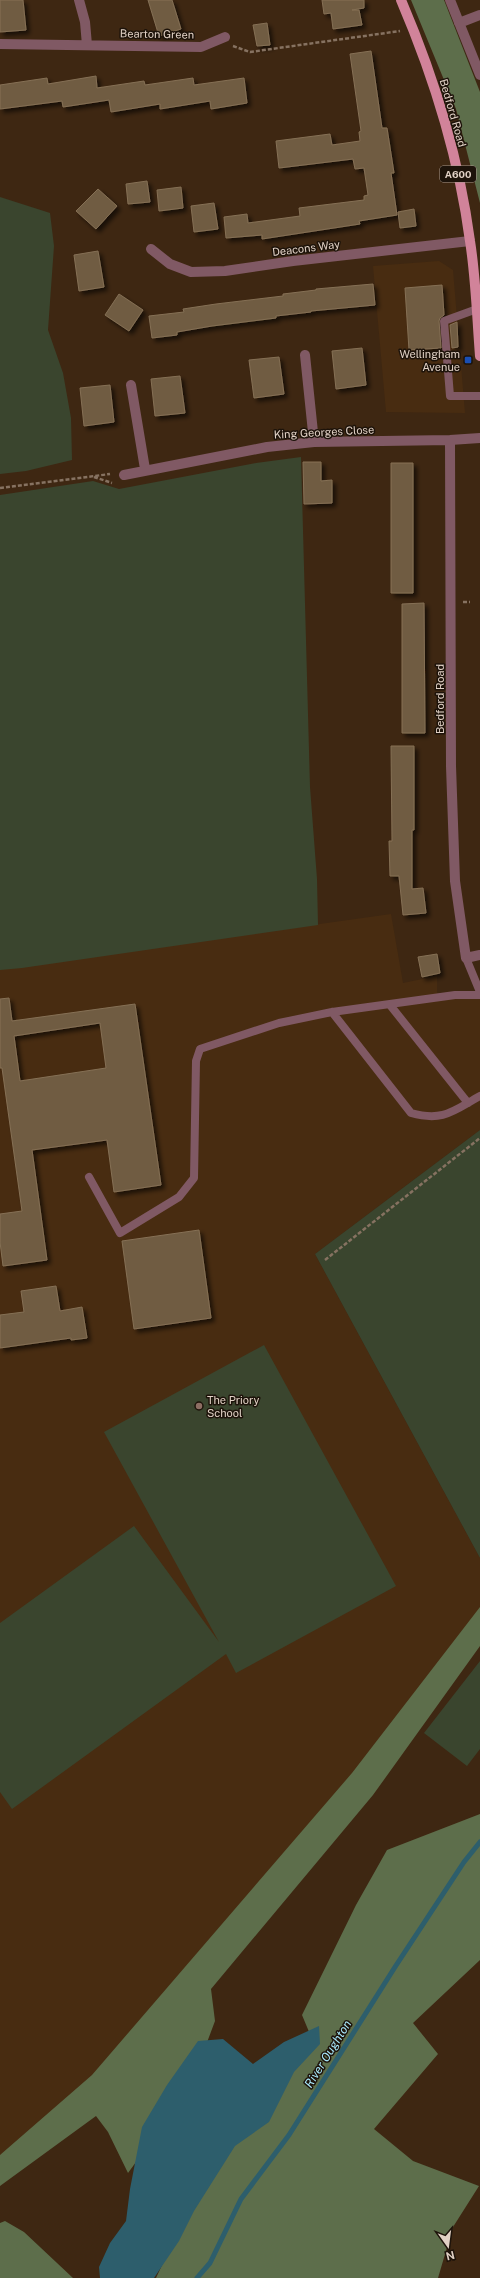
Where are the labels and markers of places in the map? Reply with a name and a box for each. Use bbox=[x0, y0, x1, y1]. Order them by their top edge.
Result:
place label: Wellingham Avenue bbox=[399, 348, 460, 373]
marker: Wellingham Avenue bbox=[463, 355, 473, 365]
place label: The Priory School bbox=[207, 1394, 259, 1419]
marker: The Priory School bbox=[194, 1401, 204, 1411]

